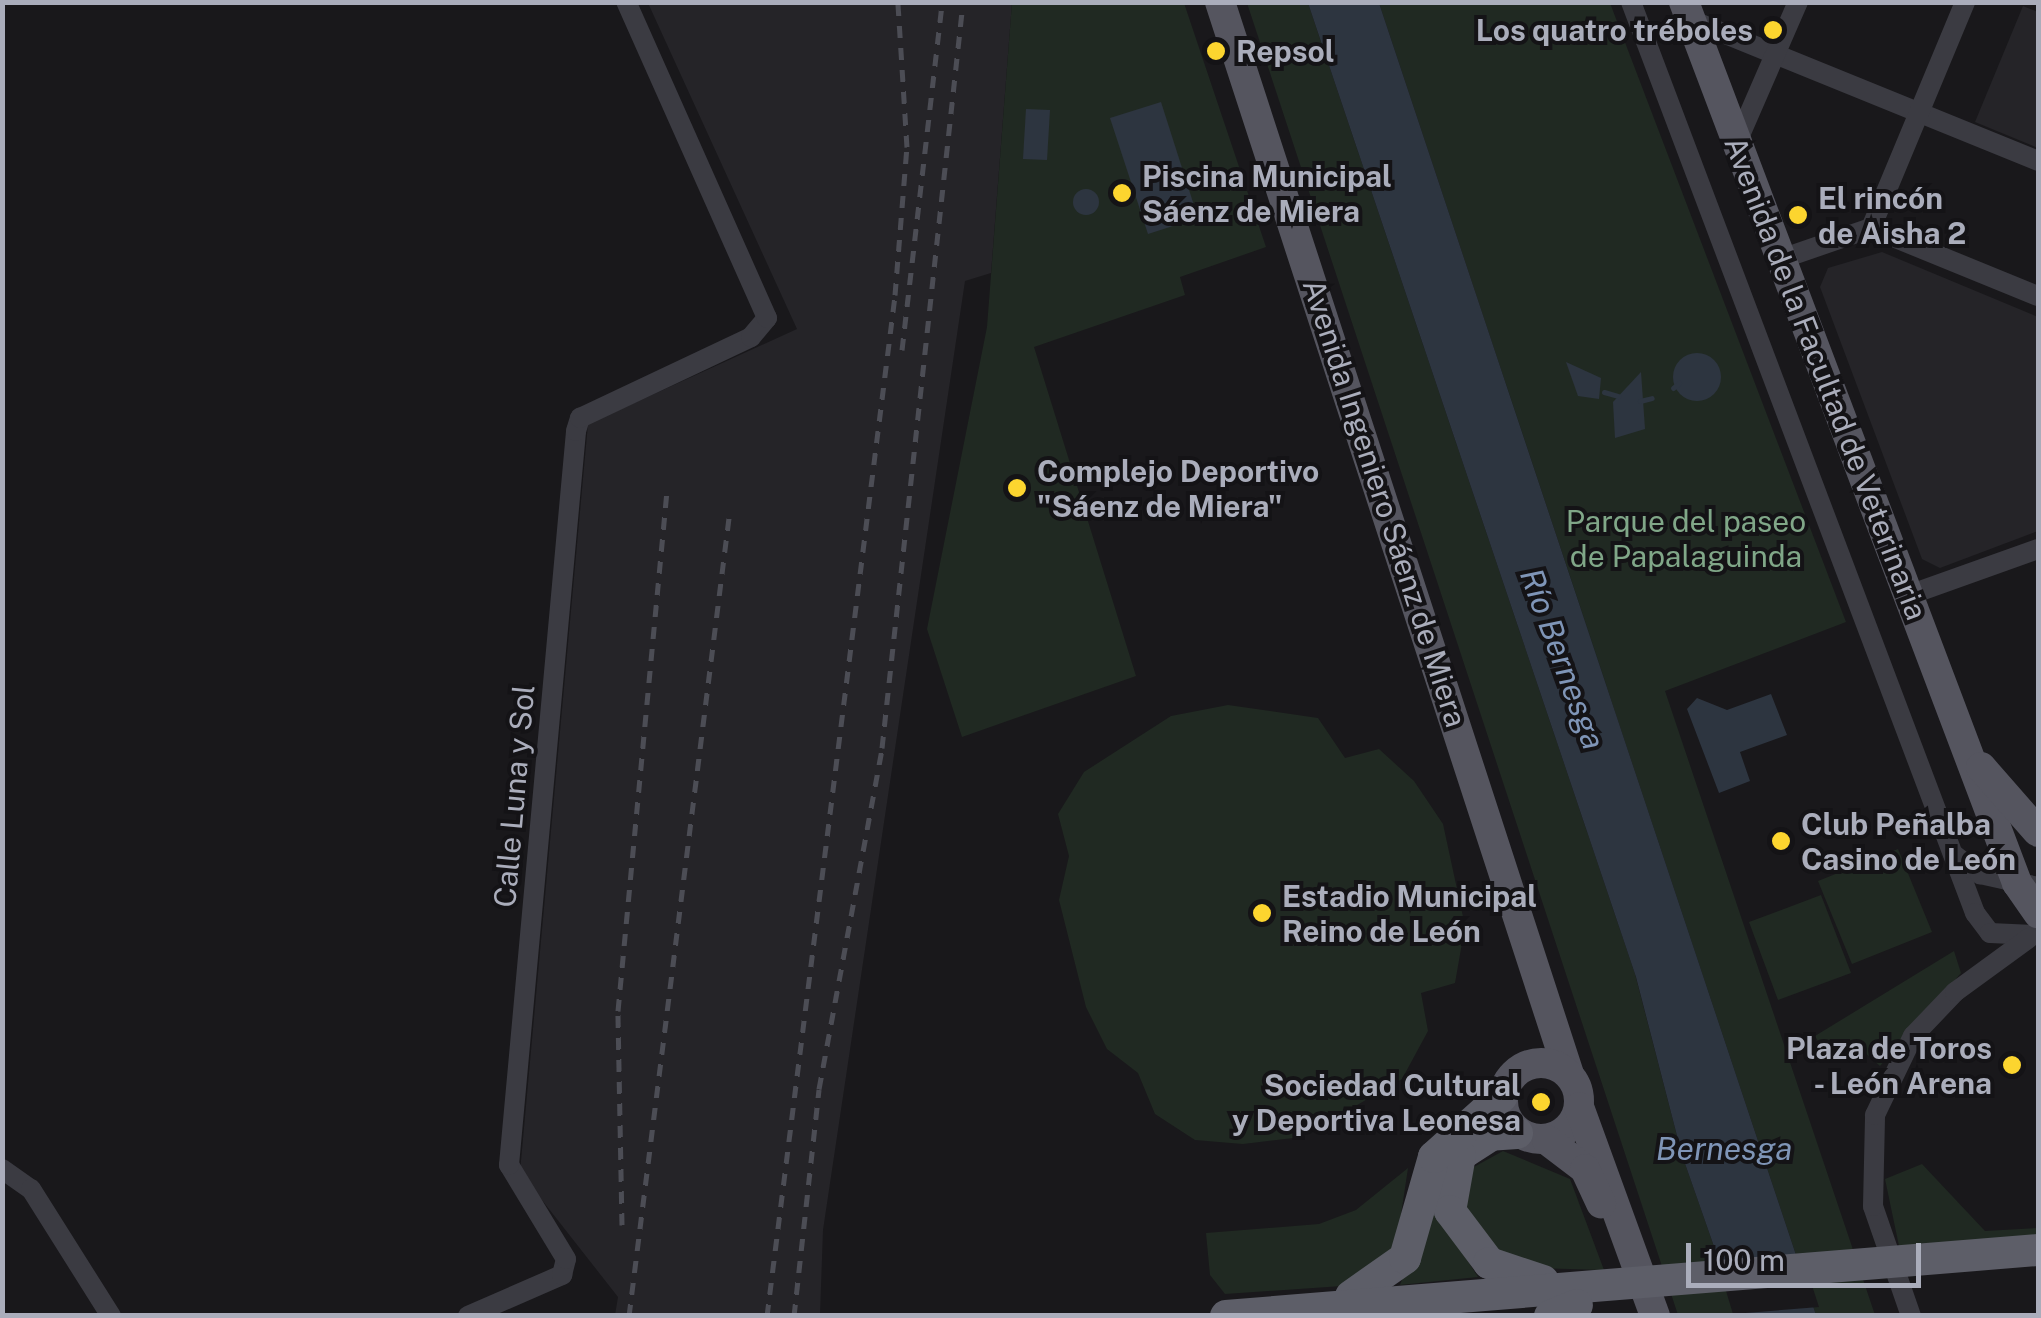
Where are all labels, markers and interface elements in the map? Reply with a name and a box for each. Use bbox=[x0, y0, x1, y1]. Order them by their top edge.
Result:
place label: Los quatro tréboles bbox=[1475, 12, 1753, 48]
marker: Los quatro tréboles bbox=[1762, 19, 1784, 41]
place label: Repsol bbox=[1236, 33, 1335, 69]
marker: Repsol bbox=[1205, 40, 1227, 62]
street label: Avenida de la Facultad de Veterinaria bbox=[1717, 130, 1935, 626]
place label: Piscina Municipal Sáenz de Miera bbox=[1142, 158, 1392, 228]
place label: El rincón de Aisha 2 bbox=[1818, 180, 1966, 250]
marker: Piscina Municipal Sáenz de Miera bbox=[1111, 182, 1133, 204]
marker: El rincón de Aisha 2 bbox=[1787, 204, 1809, 226]
street label: Avenida Ingeniero Sáenz de Miera bbox=[1295, 274, 1475, 732]
place label: Complejo Deportivo "Sáenz de Miera" bbox=[1037, 453, 1319, 524]
marker: Complejo Deportivo "Sáenz de Miera" bbox=[1006, 477, 1028, 499]
park label: Parque del paseo de Papalaguinda bbox=[1566, 503, 1806, 574]
water label: Río Bernesga bbox=[1511, 563, 1613, 755]
street label: Calle Luna y Sol bbox=[486, 683, 542, 909]
place label: Club Peñalba Casino de León bbox=[1801, 806, 2016, 876]
marker: Club Peñalba Casino de León bbox=[1770, 830, 1792, 852]
place label: Estadio Municipal Reino de León bbox=[1282, 878, 1537, 948]
marker: Estadio Municipal Reino de León bbox=[1251, 902, 1273, 924]
place label: Plaza de Toros - León Arena bbox=[1786, 1030, 1992, 1100]
marker: Plaza de Toros - León Arena bbox=[2001, 1054, 2023, 1076]
place label: Sociedad Cultural y Deportiva Leonesa bbox=[1232, 1067, 1521, 1138]
marker: Sociedad Cultural y Deportiva Leonesa bbox=[1530, 1091, 1552, 1113]
water label: Bernesga bbox=[1656, 1130, 1792, 1168]
scale bar bbox=[1691, 1223, 1926, 1285]
text: 100 m bbox=[1703, 1242, 1785, 1278]

